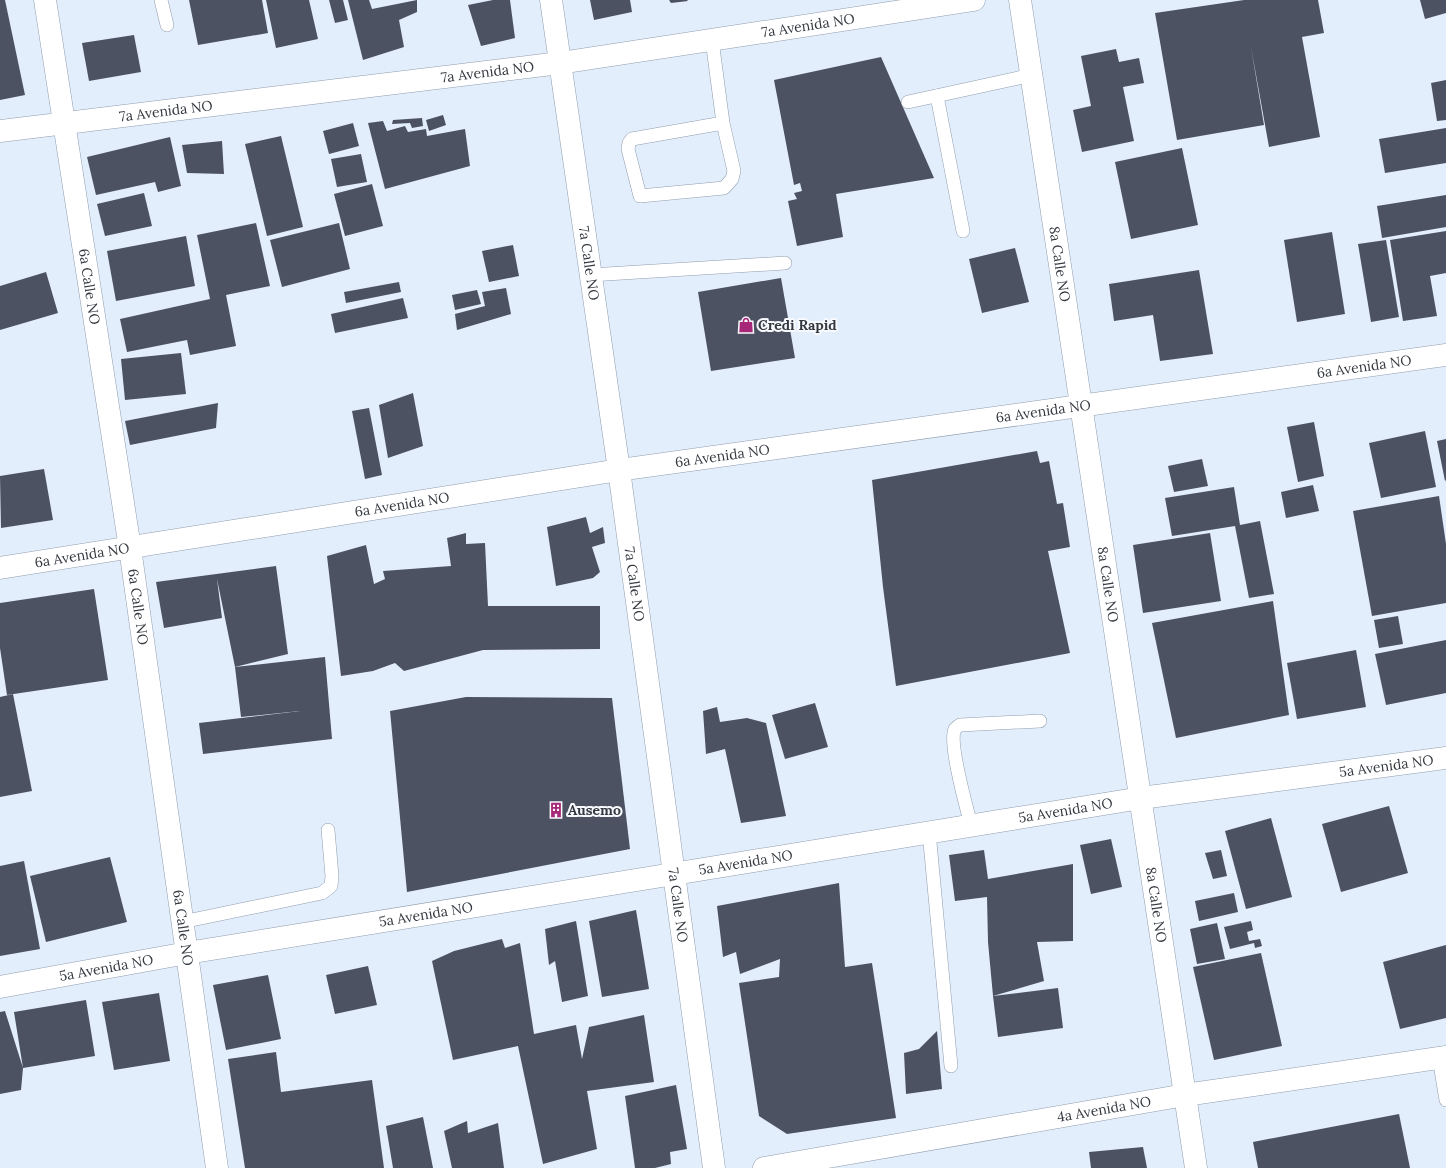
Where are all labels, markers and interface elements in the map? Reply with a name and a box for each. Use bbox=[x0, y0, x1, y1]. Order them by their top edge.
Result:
street label: 7a Avenida NO bbox=[760, 9, 856, 41]
street label: 7a Avenida NO bbox=[440, 57, 535, 86]
street label: 7a Avenida NO bbox=[118, 96, 213, 125]
street label: 7a Calle NO bbox=[575, 225, 603, 302]
street label: 8a Calle NO bbox=[1045, 225, 1074, 303]
street label: 6a Calle NO bbox=[75, 247, 104, 326]
shop icon: Credi Rapid bbox=[737, 316, 755, 334]
place label: Credi Rapid bbox=[758, 316, 837, 334]
street label: 6a Avenida NO bbox=[1316, 351, 1413, 382]
street label: 6a Avenida NO bbox=[995, 396, 1092, 427]
street label: 6a Avenida NO bbox=[674, 440, 771, 471]
street label: 6a Avenida NO bbox=[353, 488, 451, 521]
street label: 6a Avenida NO bbox=[33, 539, 131, 571]
street label: 8a Calle NO bbox=[1093, 545, 1123, 624]
street label: 7a Calle NO bbox=[621, 546, 649, 622]
street label: 6a Calle NO bbox=[124, 568, 153, 646]
street label: 5a Avenida NO bbox=[1338, 751, 1435, 781]
street label: 5a Avenida NO bbox=[1017, 794, 1114, 827]
building icon: Ausemo bbox=[547, 801, 565, 819]
place label: Ausemo bbox=[568, 801, 621, 819]
street label: 5a Avenida NO bbox=[697, 846, 794, 879]
street label: 8a Calle NO bbox=[1142, 866, 1171, 944]
street label: 7a Calle NO bbox=[664, 867, 692, 943]
street label: 6a Calle NO bbox=[169, 889, 198, 967]
street label: 5a Avenida NO bbox=[377, 898, 474, 931]
street label: 5a Avenida NO bbox=[58, 950, 155, 985]
street label: 4a Avenida NO bbox=[1056, 1092, 1152, 1126]

